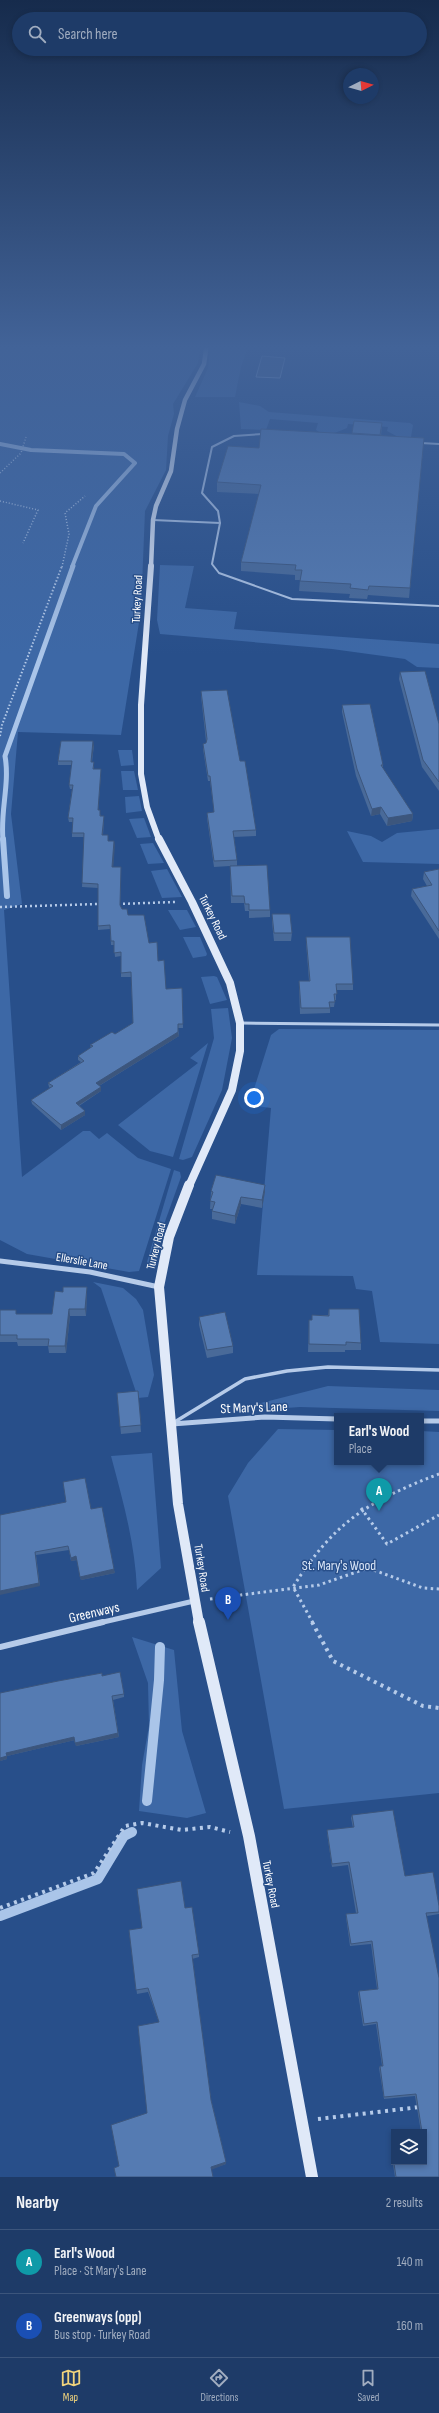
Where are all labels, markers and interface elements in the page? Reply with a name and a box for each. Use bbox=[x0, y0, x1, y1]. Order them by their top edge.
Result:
search box bbox=[12, 12, 427, 56]
icon: search bbox=[26, 23, 48, 45]
text: Search here bbox=[58, 25, 118, 44]
north arrow bbox=[343, 68, 379, 104]
street label: Turkey Road bbox=[129, 575, 146, 623]
street label: Turkey Road bbox=[195, 892, 230, 942]
your location bbox=[244, 1088, 264, 1108]
street label: Turkey Road bbox=[143, 1221, 170, 1271]
street label: Ellerslie Lane bbox=[55, 1250, 109, 1273]
street label: St Mary's Lane bbox=[220, 1398, 288, 1417]
popup bbox=[334, 1413, 424, 1465]
text: Earl's Wood bbox=[349, 1422, 409, 1441]
text: Place bbox=[349, 1441, 372, 1457]
pin: A bbox=[366, 1478, 392, 1511]
street label: Turkey Road bbox=[190, 1543, 213, 1593]
park label: St. Mary's Wood bbox=[302, 1557, 376, 1574]
pin: B bbox=[215, 1587, 241, 1620]
street label: Greenways bbox=[67, 1598, 121, 1627]
street label: Turkey Road bbox=[259, 1859, 282, 1909]
map controls bbox=[391, 2129, 427, 2165]
button: layers bbox=[391, 2129, 427, 2165]
text: Nearby bbox=[16, 2193, 59, 2213]
text: 2 results bbox=[386, 2195, 423, 2211]
text: Earl's Wood bbox=[54, 2244, 115, 2263]
text: A bbox=[26, 2254, 32, 2270]
text: 140 m bbox=[397, 2254, 423, 2270]
text: Place · St Mary's Lane bbox=[54, 2263, 147, 2279]
text: Greenways (opp) bbox=[54, 2308, 142, 2327]
text: B bbox=[26, 2318, 32, 2334]
text: 160 m bbox=[397, 2318, 423, 2334]
text: Bus stop · Turkey Road bbox=[54, 2327, 150, 2343]
tab: Map bbox=[60, 2367, 82, 2404]
tab: Directions bbox=[201, 2367, 238, 2404]
tab: Saved bbox=[357, 2367, 379, 2404]

